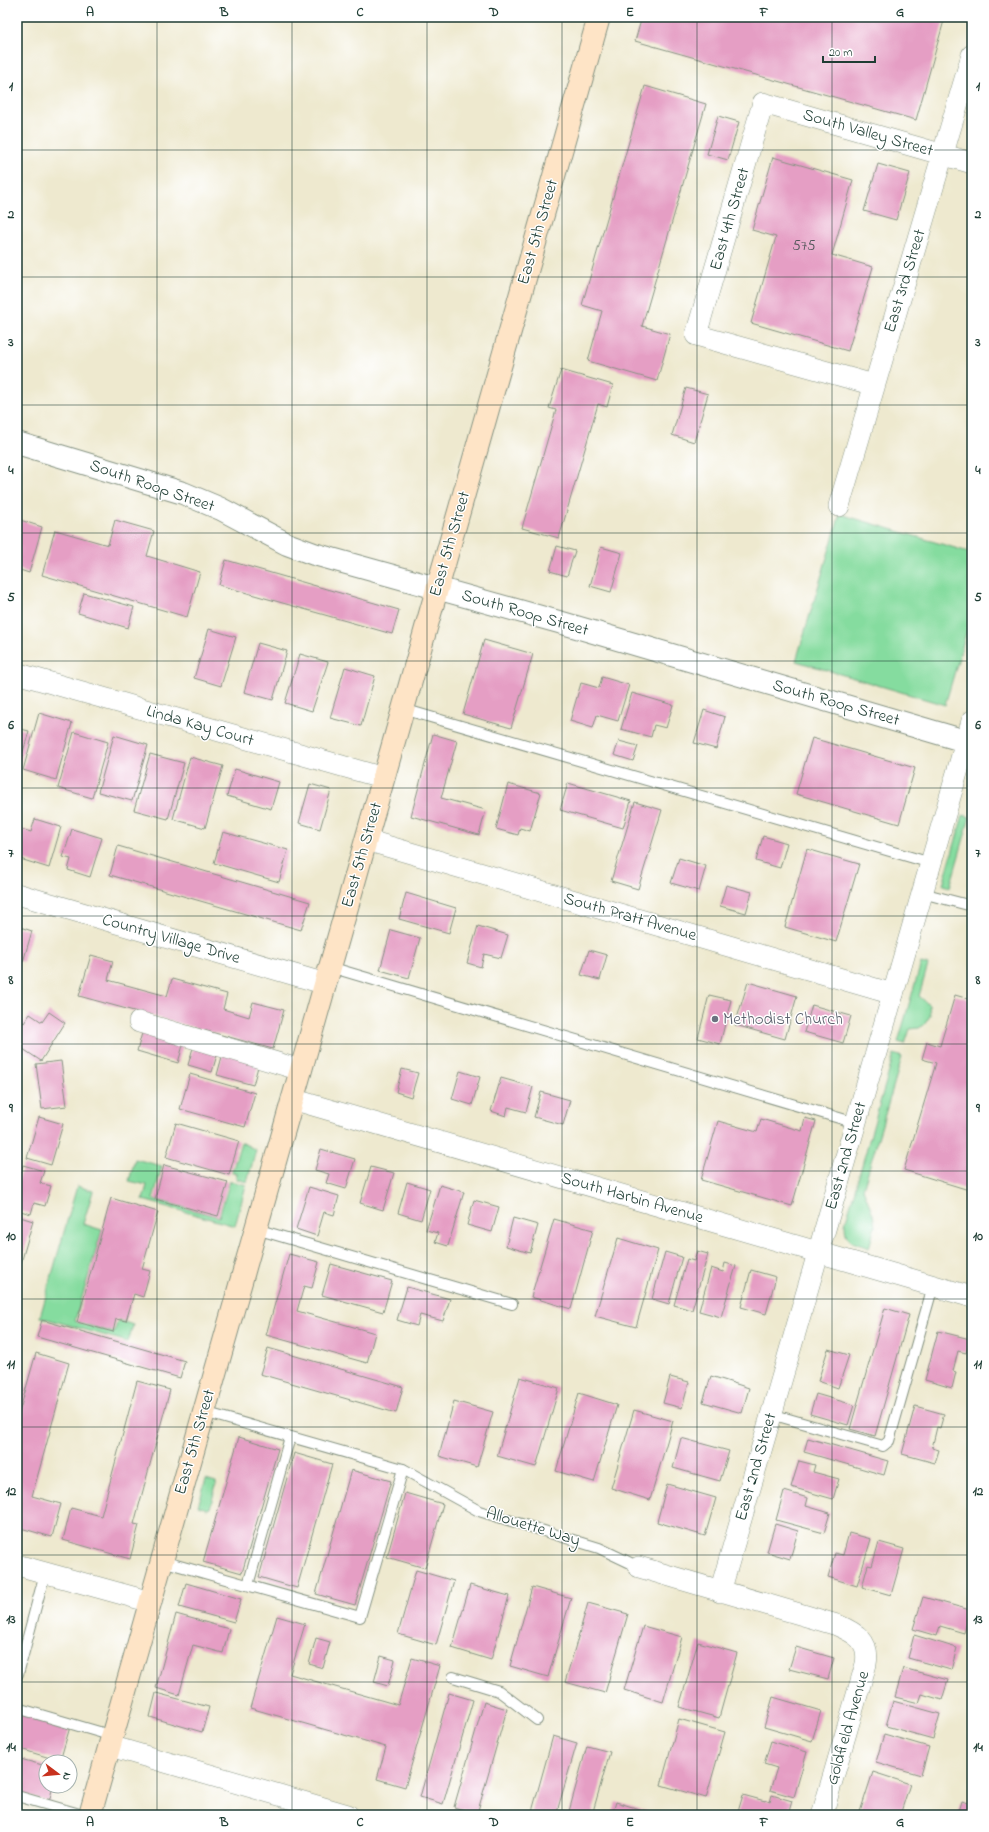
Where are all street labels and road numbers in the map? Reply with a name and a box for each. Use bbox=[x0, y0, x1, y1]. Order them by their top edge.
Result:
street label: South Valley Street bbox=[800, 102, 936, 165]
street label: East 4th Street bbox=[703, 164, 757, 273]
street label: East 5th Street bbox=[511, 176, 565, 288]
street label: East 3rd Street bbox=[877, 226, 933, 336]
street label: South Roop Street bbox=[86, 453, 218, 519]
street label: East 5th Street bbox=[423, 488, 477, 600]
street label: South Roop Street bbox=[459, 583, 592, 643]
street label: South Roop Street bbox=[770, 673, 903, 733]
street label: Linda Kay Court bbox=[143, 699, 257, 754]
street label: East 5th Street bbox=[335, 799, 389, 911]
street label: South Pratt Avenue bbox=[561, 886, 700, 948]
street label: Country Village Drive bbox=[98, 907, 243, 973]
street label: East 2nd Street bbox=[819, 1099, 873, 1213]
street label: South Harbin Avenue bbox=[558, 1166, 707, 1230]
street label: East 5th Street bbox=[168, 1386, 222, 1498]
street label: East 2nd Street bbox=[729, 1410, 783, 1524]
street label: Allouette Way bbox=[482, 1501, 583, 1554]
street label: Goldfield Avenue bbox=[820, 1668, 876, 1788]

